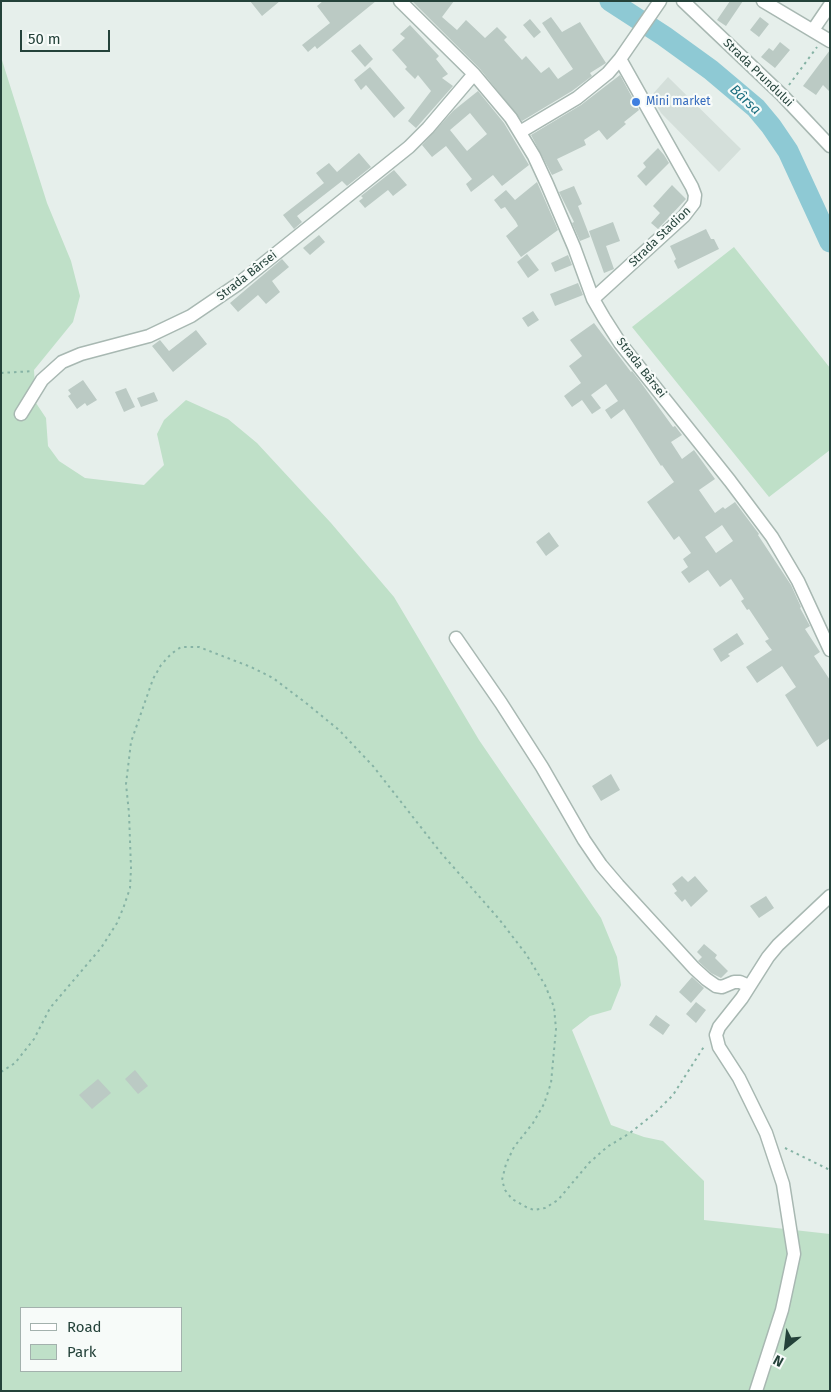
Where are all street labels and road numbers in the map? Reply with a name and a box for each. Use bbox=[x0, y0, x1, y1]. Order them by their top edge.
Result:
street label: Strada Prundului bbox=[720, 36, 796, 110]
street label: Strada Stadion bbox=[626, 204, 694, 270]
street label: Strada Bârsei bbox=[214, 248, 280, 304]
street label: Strada Bârsei bbox=[613, 335, 669, 401]

